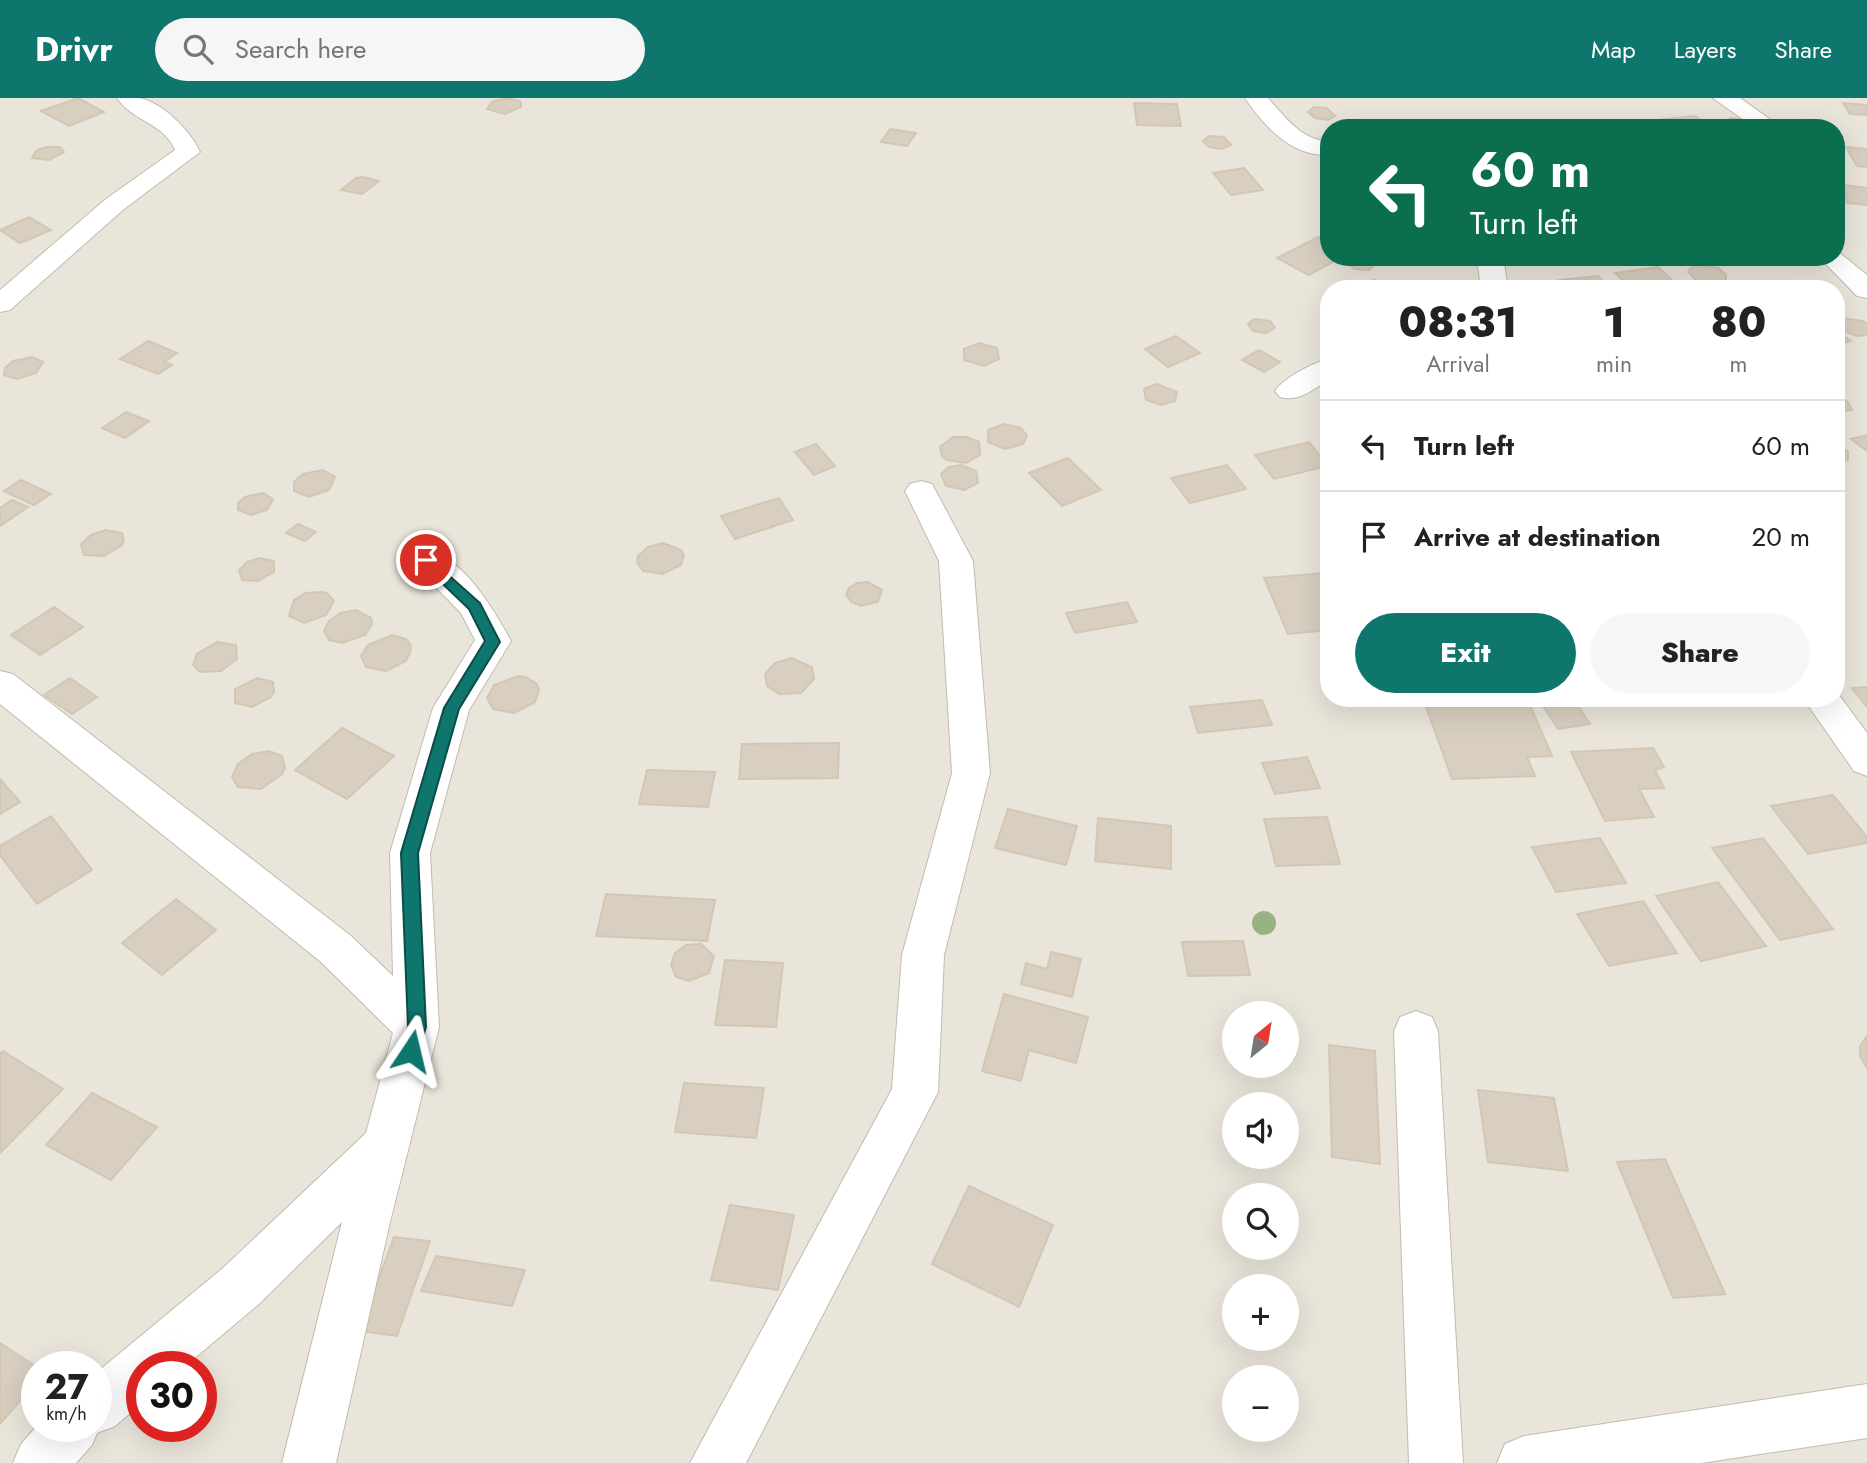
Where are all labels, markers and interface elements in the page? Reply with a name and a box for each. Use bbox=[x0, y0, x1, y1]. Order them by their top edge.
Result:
search box bbox=[155, 18, 645, 81]
text: Drivr bbox=[35, 26, 113, 73]
icon: search bbox=[179, 30, 217, 68]
text: Search here bbox=[235, 30, 366, 68]
text: Map bbox=[1591, 32, 1636, 67]
text: Layers bbox=[1674, 32, 1736, 67]
text: Share bbox=[1774, 32, 1832, 67]
text: 60 m bbox=[1470, 135, 1590, 205]
icon: left bbox=[1355, 147, 1446, 238]
text: Turn left bbox=[1470, 200, 1577, 246]
text: 08:31 bbox=[1399, 292, 1517, 353]
text: 1 bbox=[1603, 292, 1625, 353]
text: 80 bbox=[1711, 292, 1766, 353]
text: Arrival bbox=[1426, 347, 1490, 381]
text: min bbox=[1596, 347, 1632, 381]
text: m bbox=[1730, 347, 1747, 381]
icon: left bbox=[1355, 427, 1393, 465]
text: Turn left bbox=[1414, 427, 1514, 465]
text: 60 m bbox=[1751, 427, 1810, 465]
icon: arrive bbox=[1355, 518, 1393, 556]
text: Arrive at destination bbox=[1414, 518, 1661, 556]
text: 20 m bbox=[1752, 518, 1810, 556]
pin bbox=[396, 530, 456, 590]
icon: arrive bbox=[407, 541, 445, 579]
button: Exit bbox=[1355, 613, 1576, 693]
button: Share bbox=[1590, 613, 1810, 693]
north arrow bbox=[1222, 1001, 1298, 1078]
map controls bbox=[1222, 1001, 1299, 1442]
position arrow bbox=[374, 1014, 448, 1088]
button: sound bbox=[1222, 1092, 1299, 1169]
button: search bbox=[1222, 1183, 1299, 1260]
button: + bbox=[1222, 1274, 1299, 1351]
speed limit sign: 30 bbox=[126, 1351, 217, 1442]
text: 27 bbox=[44, 1362, 89, 1412]
button: − bbox=[1222, 1365, 1299, 1442]
text: km/h bbox=[46, 1401, 87, 1427]

